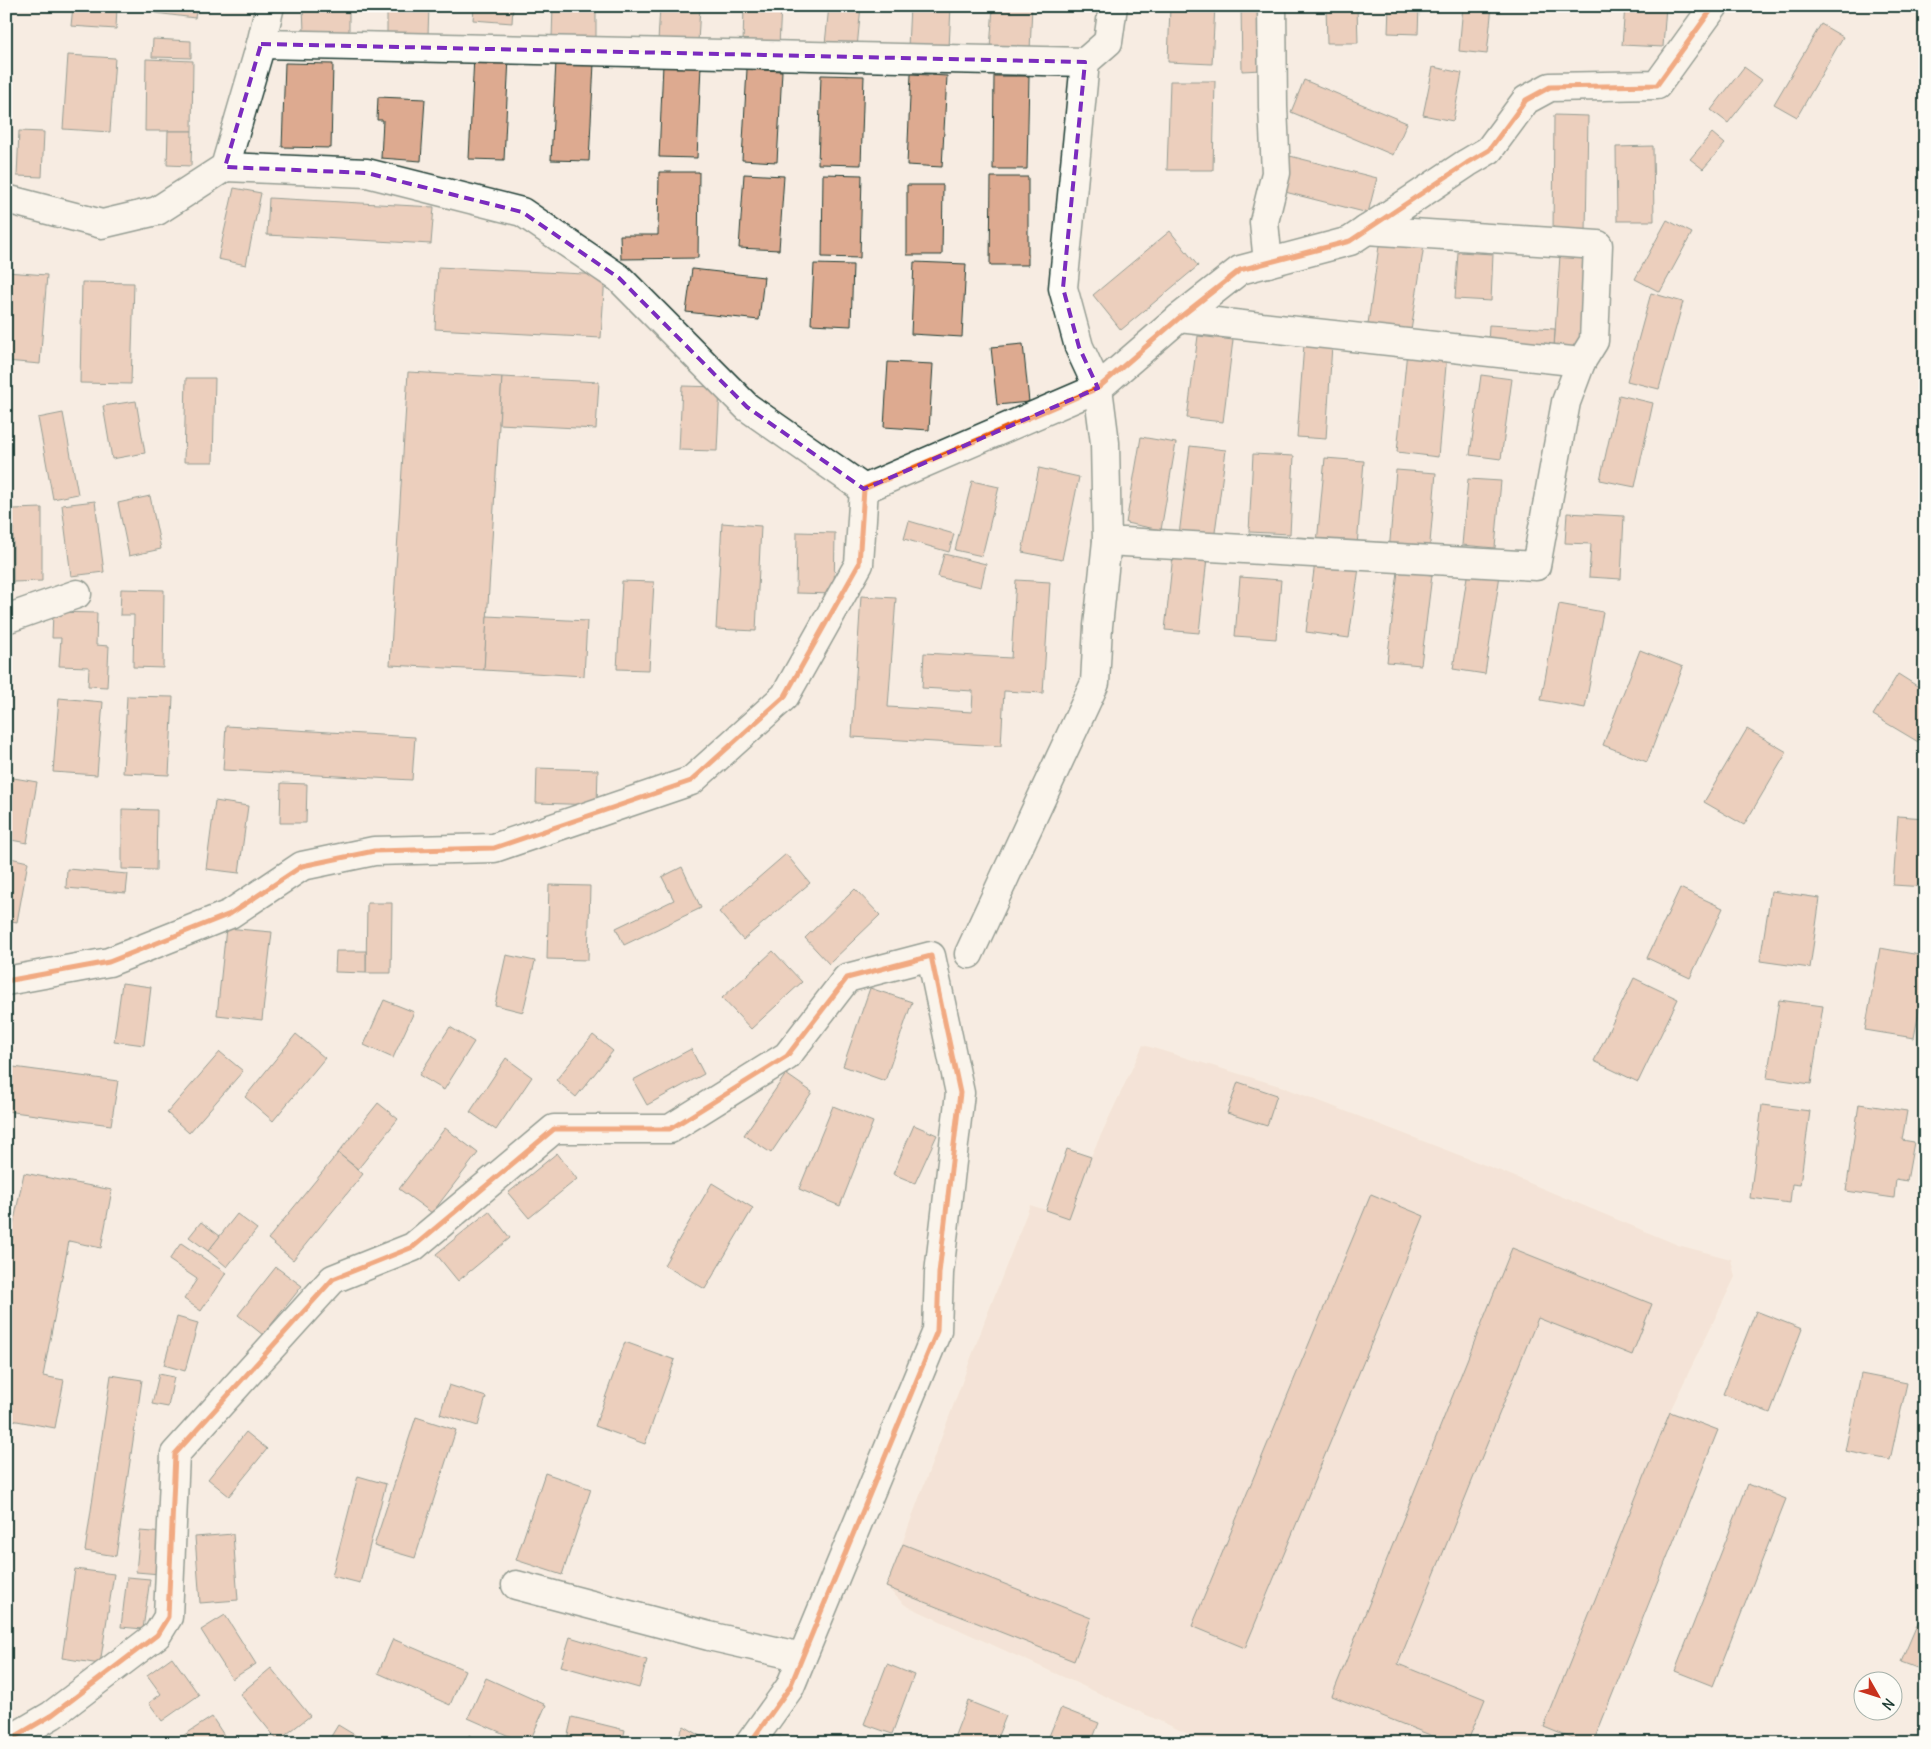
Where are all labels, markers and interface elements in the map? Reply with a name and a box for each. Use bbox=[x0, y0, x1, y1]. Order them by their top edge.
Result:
north arrow bbox=[1854, 1672, 1904, 1722]
text: N bbox=[1878, 1695, 1898, 1714]

